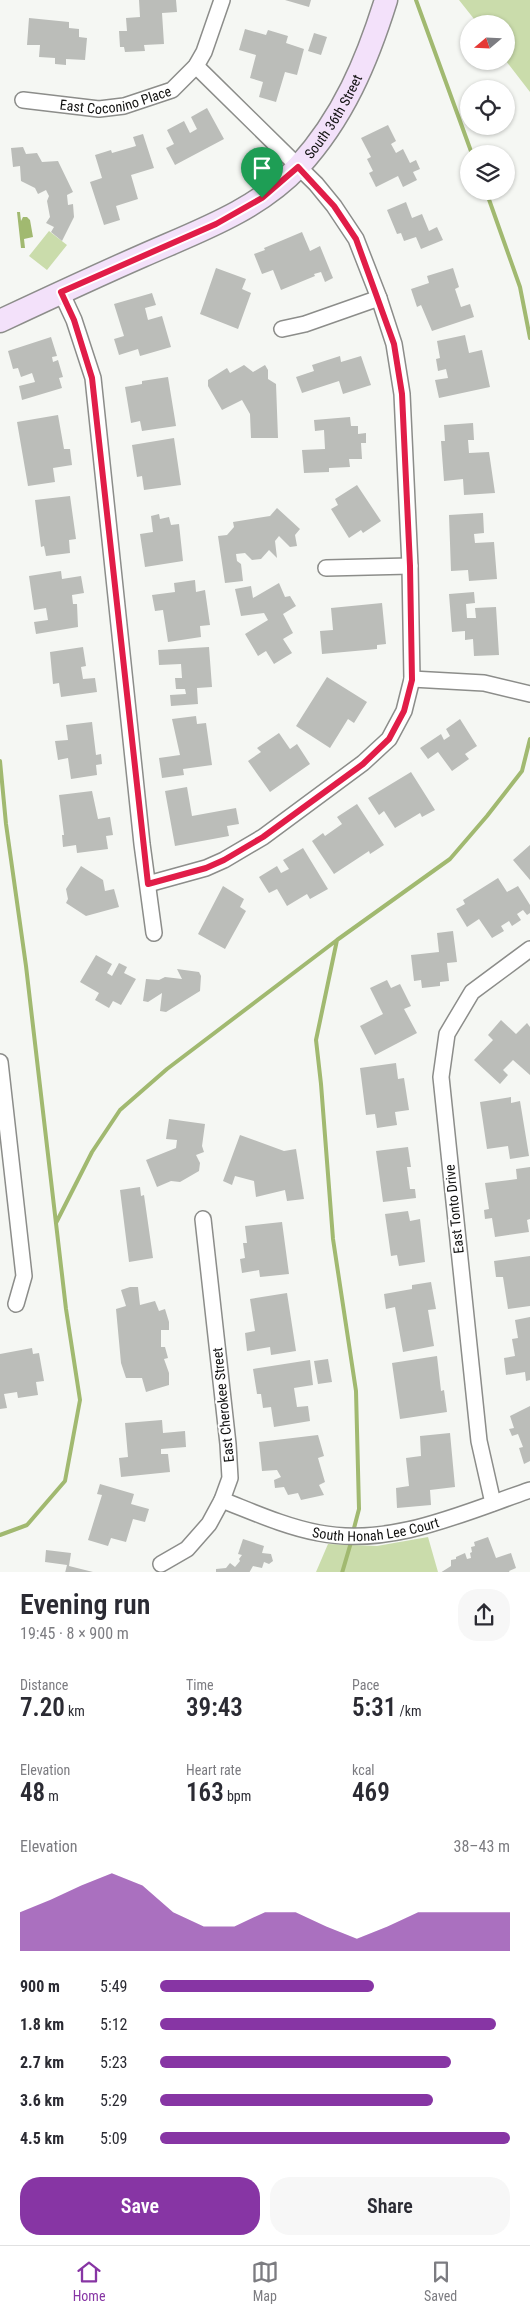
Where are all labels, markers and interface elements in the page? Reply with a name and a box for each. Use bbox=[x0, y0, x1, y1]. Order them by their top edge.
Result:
north arrow bbox=[460, 15, 515, 70]
map controls bbox=[460, 15, 515, 200]
street label: South 36th Street bbox=[301, 72, 365, 162]
button: locate bbox=[460, 80, 515, 135]
street label: East Coconino Place bbox=[59, 83, 174, 117]
button: layers bbox=[460, 145, 515, 200]
pin bbox=[241, 147, 283, 198]
icon: arrive bbox=[248, 154, 276, 182]
street label: East Tonto Drive bbox=[441, 1163, 467, 1254]
street label: East Cherokee Street bbox=[209, 1347, 237, 1463]
street label: South Honah Lee Court bbox=[311, 1514, 441, 1544]
text: Evening run bbox=[20, 1588, 150, 1621]
button: share bbox=[458, 1589, 510, 1641]
text: 19:45 · 8 × 900 m bbox=[20, 1624, 129, 1643]
text: Distance bbox=[20, 1677, 68, 1693]
text: Time bbox=[186, 1677, 214, 1693]
text: Pace bbox=[352, 1677, 379, 1693]
text: 7.20 bbox=[20, 1693, 65, 1722]
text: 39:43 bbox=[186, 1693, 243, 1722]
text: 5:31 bbox=[352, 1693, 396, 1722]
text: km bbox=[65, 1703, 85, 1719]
text: /km bbox=[396, 1703, 422, 1719]
text: Elevation bbox=[20, 1762, 70, 1778]
text: Heart rate bbox=[186, 1762, 241, 1778]
text: kcal bbox=[352, 1762, 375, 1778]
text: 48 bbox=[20, 1778, 45, 1807]
text: 163 bbox=[186, 1778, 224, 1807]
text: 469 bbox=[352, 1778, 390, 1807]
text: m bbox=[45, 1788, 59, 1804]
text: bpm bbox=[224, 1788, 251, 1804]
text: Elevation bbox=[20, 1837, 78, 1856]
text: 38–43 m bbox=[454, 1837, 510, 1856]
text: 900 m bbox=[20, 1977, 60, 1996]
text: 5:49 bbox=[100, 1977, 127, 1996]
text: 1.8 km bbox=[20, 2015, 64, 2034]
text: 5:12 bbox=[100, 2015, 127, 2034]
text: 2.7 km bbox=[20, 2053, 64, 2072]
text: 5:23 bbox=[100, 2053, 127, 2072]
text: 3.6 km bbox=[20, 2091, 64, 2110]
text: 5:29 bbox=[100, 2091, 127, 2110]
text: 4.5 km bbox=[20, 2129, 64, 2148]
text: 5:09 bbox=[100, 2129, 127, 2148]
button: Save bbox=[20, 2177, 260, 2235]
button: Share bbox=[270, 2177, 510, 2235]
tab: Home bbox=[73, 2258, 105, 2304]
tab: Map bbox=[251, 2258, 279, 2304]
tab: Saved bbox=[424, 2258, 457, 2304]

